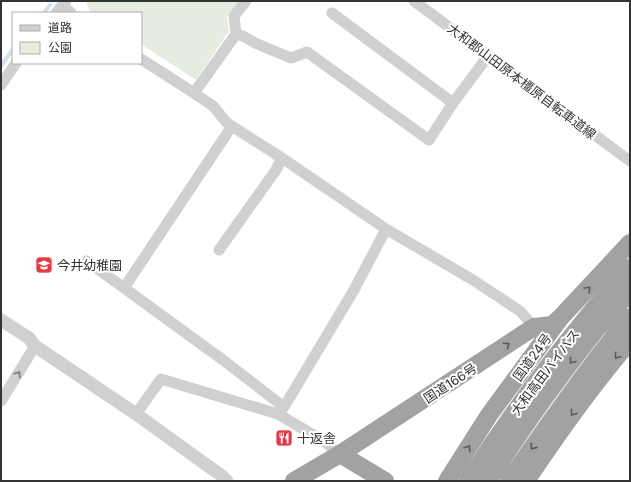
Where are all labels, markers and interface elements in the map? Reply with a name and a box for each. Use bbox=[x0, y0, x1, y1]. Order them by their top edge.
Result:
legend bbox=[12, 12, 142, 64]
text: 道路 bbox=[48, 20, 72, 35]
street label: 大和郡山田原本橿原自転車道線 bbox=[445, 20, 599, 142]
text: 公園 bbox=[48, 40, 72, 55]
school or university icon: 今井幼稚園 bbox=[34, 255, 54, 275]
place label: 今井幼稚園 bbox=[57, 257, 122, 273]
one-way arrow bbox=[583, 286, 590, 294]
street label: 大和高田バイパス bbox=[507, 326, 583, 418]
street label: 国道24号 bbox=[509, 330, 555, 384]
one-way arrow bbox=[503, 342, 510, 350]
one-way arrow bbox=[615, 351, 622, 358]
one-way arrow bbox=[570, 356, 577, 363]
street label: 国道166号 bbox=[420, 360, 480, 406]
one-way arrow bbox=[13, 371, 21, 378]
one-way arrow bbox=[571, 409, 578, 416]
restaurant icon: 十返舎 bbox=[274, 428, 294, 448]
place label: 十返舎 bbox=[297, 430, 336, 446]
one-way arrow bbox=[531, 442, 538, 449]
one-way arrow bbox=[463, 445, 471, 452]

